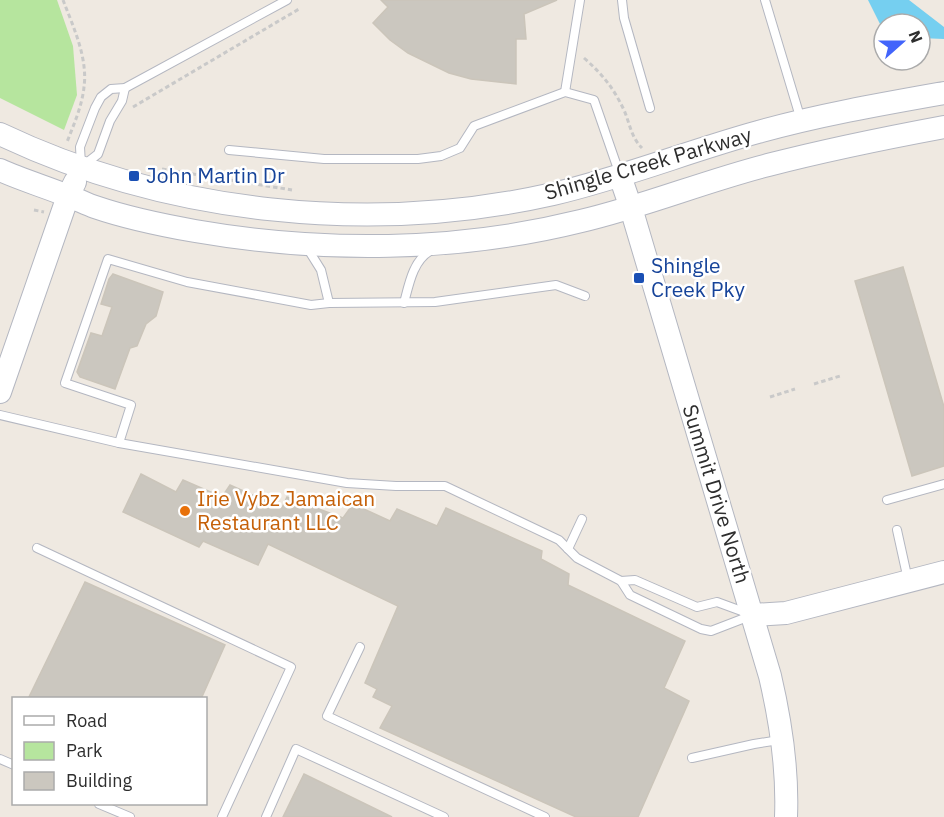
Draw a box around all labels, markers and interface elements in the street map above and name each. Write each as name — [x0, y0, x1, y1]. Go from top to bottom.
north arrow — [872, 12, 932, 72]
text: N — [905, 28, 927, 46]
street label: Shingle Creek Parkway — [541, 120, 755, 206]
place label: John Martin Dr — [146, 161, 285, 189]
marker: John Martin Dr — [127, 169, 141, 183]
place label: Shingle Creek Pky — [651, 251, 746, 303]
marker: Shingle Creek Pky — [632, 271, 646, 285]
street label: Summit Drive North — [676, 401, 758, 587]
place label: Irie Vybz Jamaican Restaurant LLC — [197, 484, 375, 536]
marker: Irie Vybz Jamaican Restaurant LLC — [178, 504, 192, 518]
legend — [12, 697, 207, 805]
text: Road — [66, 709, 107, 732]
text: Park — [66, 739, 103, 762]
text: Building — [66, 769, 133, 792]

